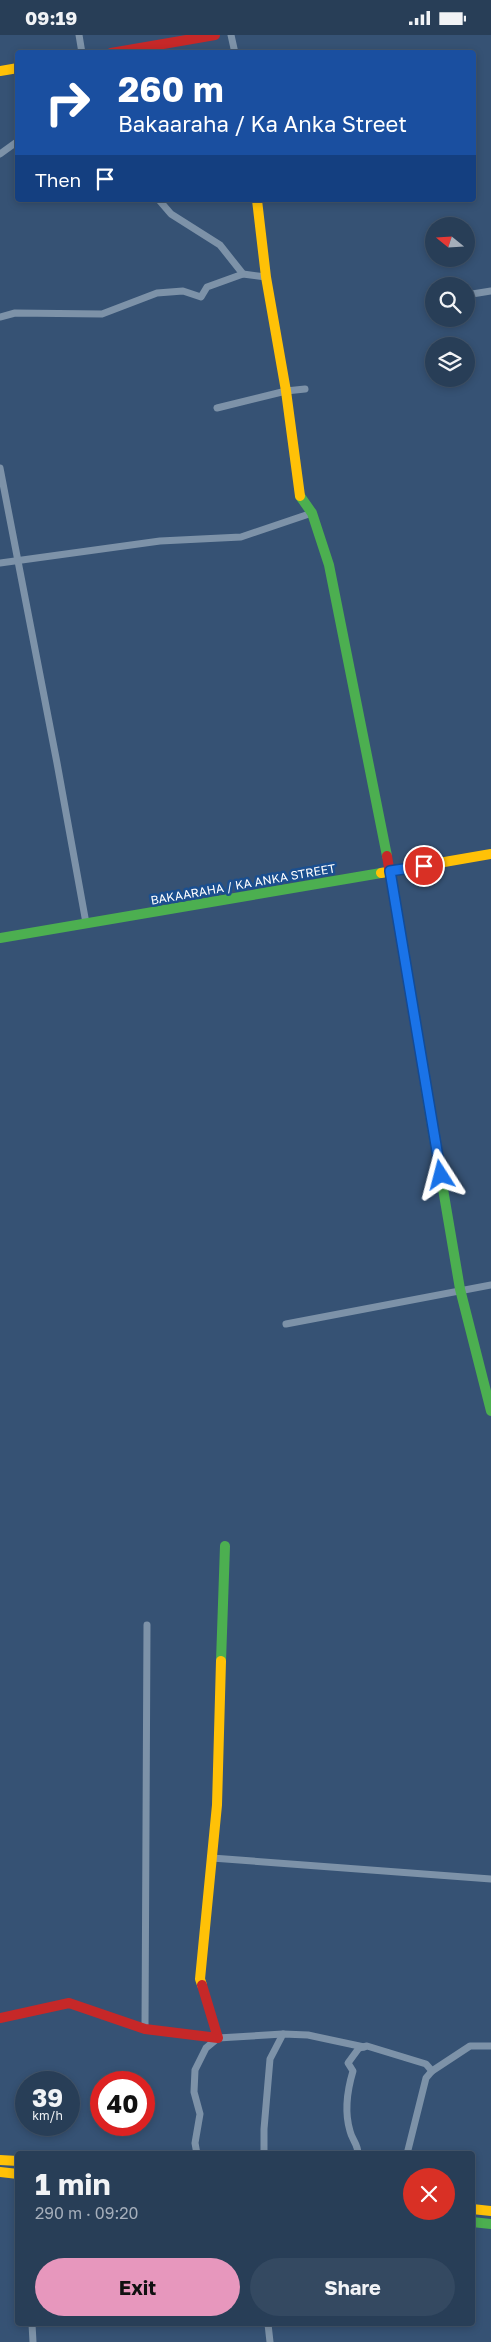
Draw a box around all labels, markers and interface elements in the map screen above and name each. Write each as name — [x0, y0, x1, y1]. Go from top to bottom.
text: 09:19 — [25, 6, 77, 29]
text: 260 m — [118, 68, 224, 110]
icon: right — [35, 70, 100, 135]
text: Bakaaraha / Ka Anka Street — [118, 110, 407, 137]
icon: arrive — [91, 165, 119, 193]
text: Then — [35, 168, 81, 191]
north arrow — [425, 217, 475, 267]
map controls — [425, 217, 475, 387]
button: search — [425, 277, 475, 327]
button: layers — [425, 337, 475, 387]
pin — [403, 845, 445, 887]
icon: arrive — [410, 852, 438, 880]
street label: BAKAARAHA / KA ANKA STREET — [149, 860, 337, 908]
position arrow — [414, 1148, 466, 1200]
speed limit sign: 40 — [90, 2071, 155, 2136]
text: 39 — [32, 2082, 63, 2113]
text: km/h — [32, 2108, 63, 2123]
text: 1 min — [35, 2166, 111, 2202]
button: close — [403, 2168, 455, 2220]
text: 290 m · 09:20 — [35, 2203, 138, 2223]
button: Exit — [35, 2258, 240, 2316]
button: Share — [250, 2258, 455, 2316]

